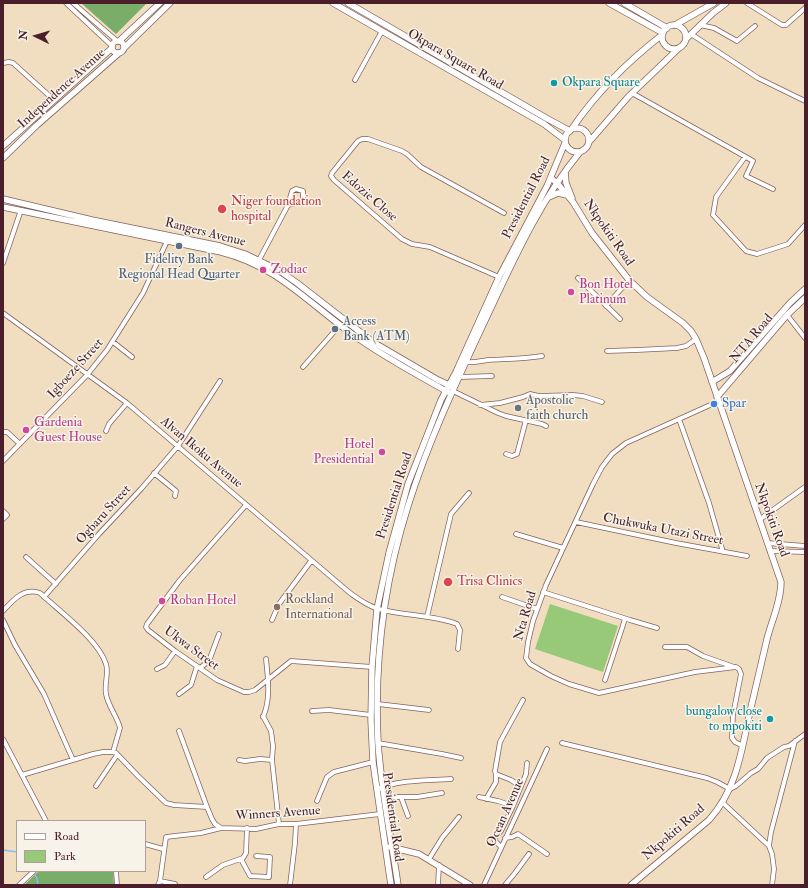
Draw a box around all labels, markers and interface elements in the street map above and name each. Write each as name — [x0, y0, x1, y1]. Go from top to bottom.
north arrow — [16, 16, 56, 56]
street label: Okpara Square Road — [404, 26, 506, 94]
text: N — [17, 29, 30, 40]
street label: Independence Avenue — [15, 46, 109, 132]
place label: Okpara Square — [562, 75, 640, 91]
marker: Okpara Square — [549, 78, 559, 88]
street label: Presidential Road — [500, 154, 554, 242]
street label: Edozie Close — [338, 169, 400, 225]
place label: Niger foundation hospital — [231, 194, 322, 225]
street label: Nkpokiti Road — [579, 197, 637, 269]
marker: Niger foundation hospital — [216, 203, 228, 215]
street label: Rangers Avenue — [163, 215, 247, 251]
marker: Fidelity Bank Regional Head Quarter — [174, 241, 184, 251]
place label: Fidelity Bank Regional Head Quarter — [118, 252, 240, 283]
place label: Zodiac — [271, 262, 307, 278]
marker: Zodiac — [258, 265, 268, 275]
place label: Bon Hotel Platinum — [579, 277, 633, 308]
marker: Bon Hotel Platinum — [566, 287, 576, 297]
street label: NTA Road — [727, 311, 777, 367]
place label: Access Bank (ATM) — [343, 314, 410, 345]
marker: Access Bank (ATM) — [330, 324, 340, 334]
street label: Igboeze Street — [45, 336, 107, 402]
place label: Apostolic faith church — [526, 393, 588, 424]
place label: Spar — [722, 396, 746, 412]
marker: Spar — [709, 399, 719, 409]
marker: Apostolic faith church — [513, 403, 523, 413]
street label: Alvan Ikoku Avenue — [157, 414, 245, 492]
place label: Gardenia Guest House — [34, 415, 102, 446]
marker: Gardenia Guest House — [21, 425, 31, 435]
place label: Hotel Presidential — [314, 437, 374, 468]
marker: Hotel Presidential — [377, 447, 387, 457]
street label: Presidential Road — [374, 451, 416, 541]
street label: Nkpokiti Road — [750, 481, 792, 559]
street label: Ogbaru Street — [73, 482, 135, 548]
street label: Chukwuka Utazi Street — [602, 511, 724, 549]
place label: Trisa Clinics — [457, 574, 522, 590]
marker: Trisa Clinics — [442, 576, 454, 588]
street label: Nta Road — [511, 589, 541, 643]
place label: Rockland International — [285, 592, 353, 623]
place label: Roban Hotel — [170, 593, 236, 609]
marker: Roban Hotel — [157, 596, 167, 606]
marker: Rockland International — [272, 602, 282, 612]
street label: Ukwa Street — [160, 624, 222, 674]
place label: bungalow close to mpokiti — [686, 704, 762, 735]
marker: bungalow close to mpokiti — [765, 714, 775, 724]
street label: Presidential Road — [378, 771, 406, 863]
street label: Ocean Avenue — [484, 776, 528, 850]
street label: Nkpokiti Road — [640, 802, 708, 864]
street label: Winners Avenue — [235, 803, 321, 825]
legend — [16, 820, 146, 872]
text: Road — [54, 829, 79, 844]
text: Park — [54, 849, 76, 864]

